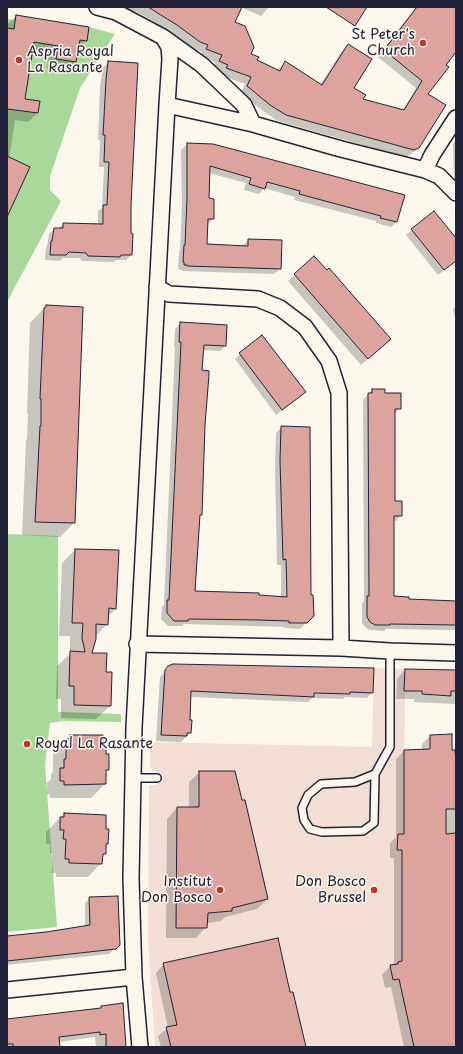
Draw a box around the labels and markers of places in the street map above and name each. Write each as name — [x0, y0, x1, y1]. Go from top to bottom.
place label: St Peter's Church — [351, 27, 415, 60]
marker: St Peter's Church — [418, 38, 428, 48]
place label: Aspria Royal La Rasante — [27, 44, 114, 76]
marker: Aspria Royal La Rasante — [14, 55, 24, 65]
place label: Royal La Rasante — [35, 736, 153, 752]
marker: Royal La Rasante — [22, 739, 32, 749]
place label: Institut Don Bosco — [141, 874, 212, 906]
place label: Don Bosco Brussel — [295, 874, 366, 906]
marker: Institut Don Bosco — [215, 885, 225, 895]
marker: Don Bosco Brussel — [369, 885, 379, 895]

